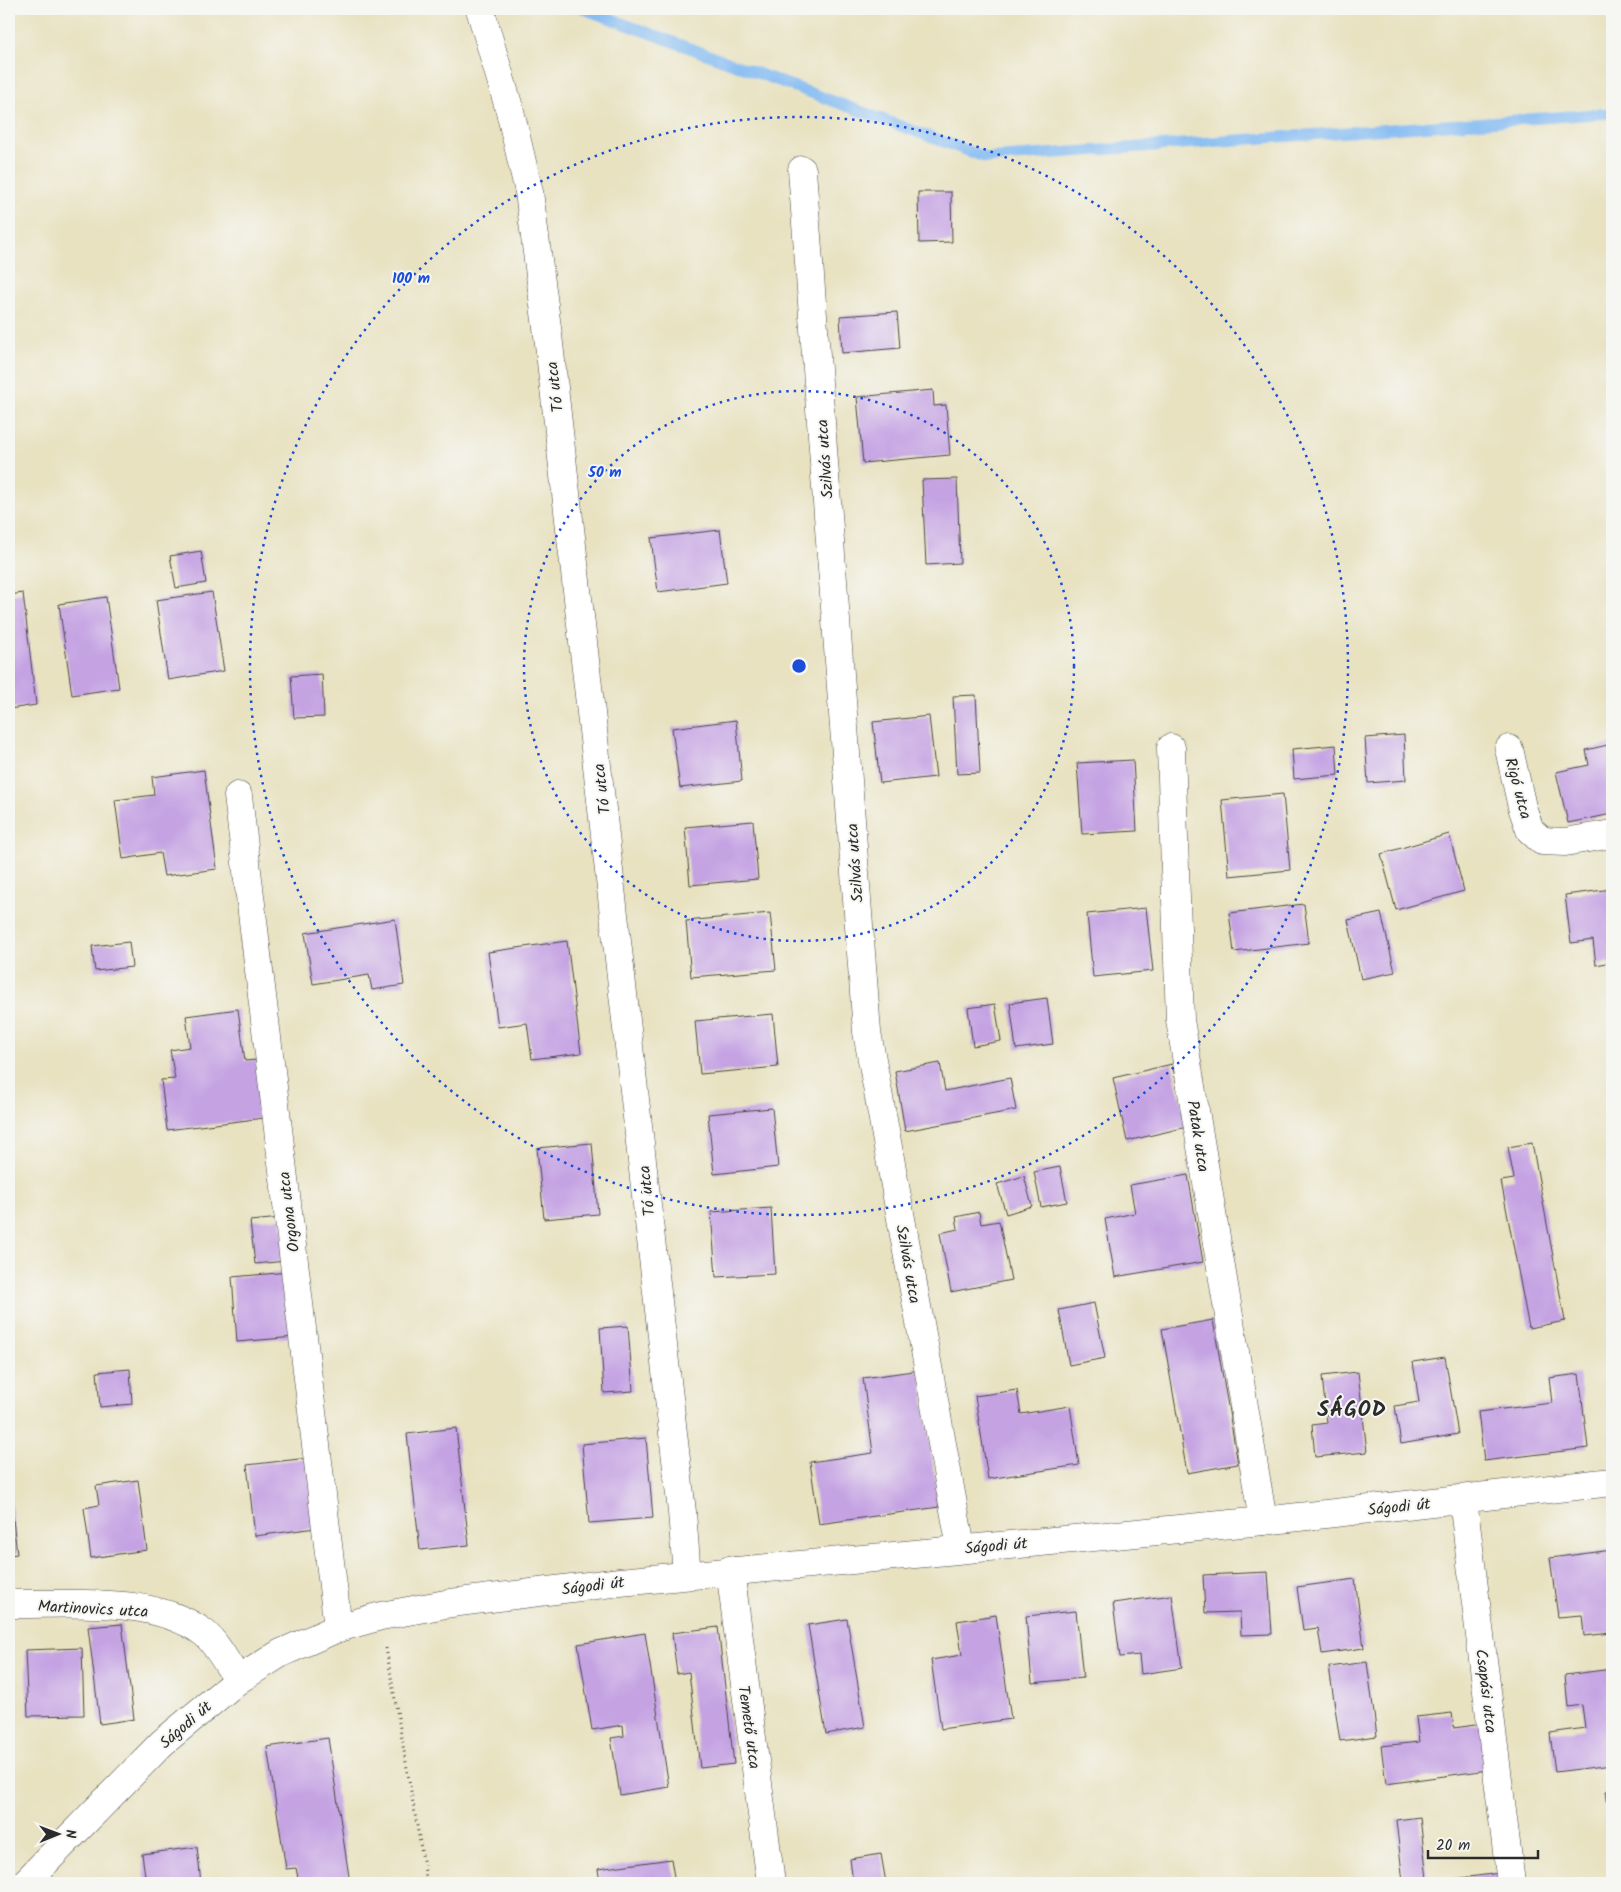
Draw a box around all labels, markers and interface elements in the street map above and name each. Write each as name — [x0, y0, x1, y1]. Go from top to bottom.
text: 100 m — [392, 267, 430, 291]
street label: Tó utca — [540, 360, 571, 414]
street label: Szilvás utca — [810, 418, 841, 499]
text: 50 m — [587, 461, 622, 485]
centre of rings — [790, 657, 808, 675]
street label: Rigó utca — [1497, 755, 1538, 822]
street label: Tó utca — [587, 762, 618, 816]
street label: Szilvás utca — [840, 822, 871, 903]
street label: Patak utca — [1180, 1099, 1216, 1174]
street label: Tó utca — [632, 1164, 663, 1217]
street label: Orgona utca — [272, 1170, 307, 1253]
street label: Szilvás utca — [888, 1223, 927, 1305]
district label: SÁGOD — [1317, 1394, 1387, 1427]
street label: Ságodi út — [1367, 1492, 1433, 1523]
street label: Ságodi út — [964, 1531, 1029, 1562]
street label: Ságodi út — [560, 1570, 627, 1603]
street label: Martinovics utca — [37, 1594, 149, 1625]
street label: Csapási utca — [1468, 1648, 1503, 1735]
street label: Temető utca — [730, 1684, 767, 1771]
street label: Ságodi út — [154, 1695, 219, 1755]
north arrow — [32, 1810, 82, 1860]
scale bar — [1428, 1827, 1538, 1859]
text: N — [59, 1829, 81, 1839]
text: 20 m — [1436, 1834, 1470, 1858]

